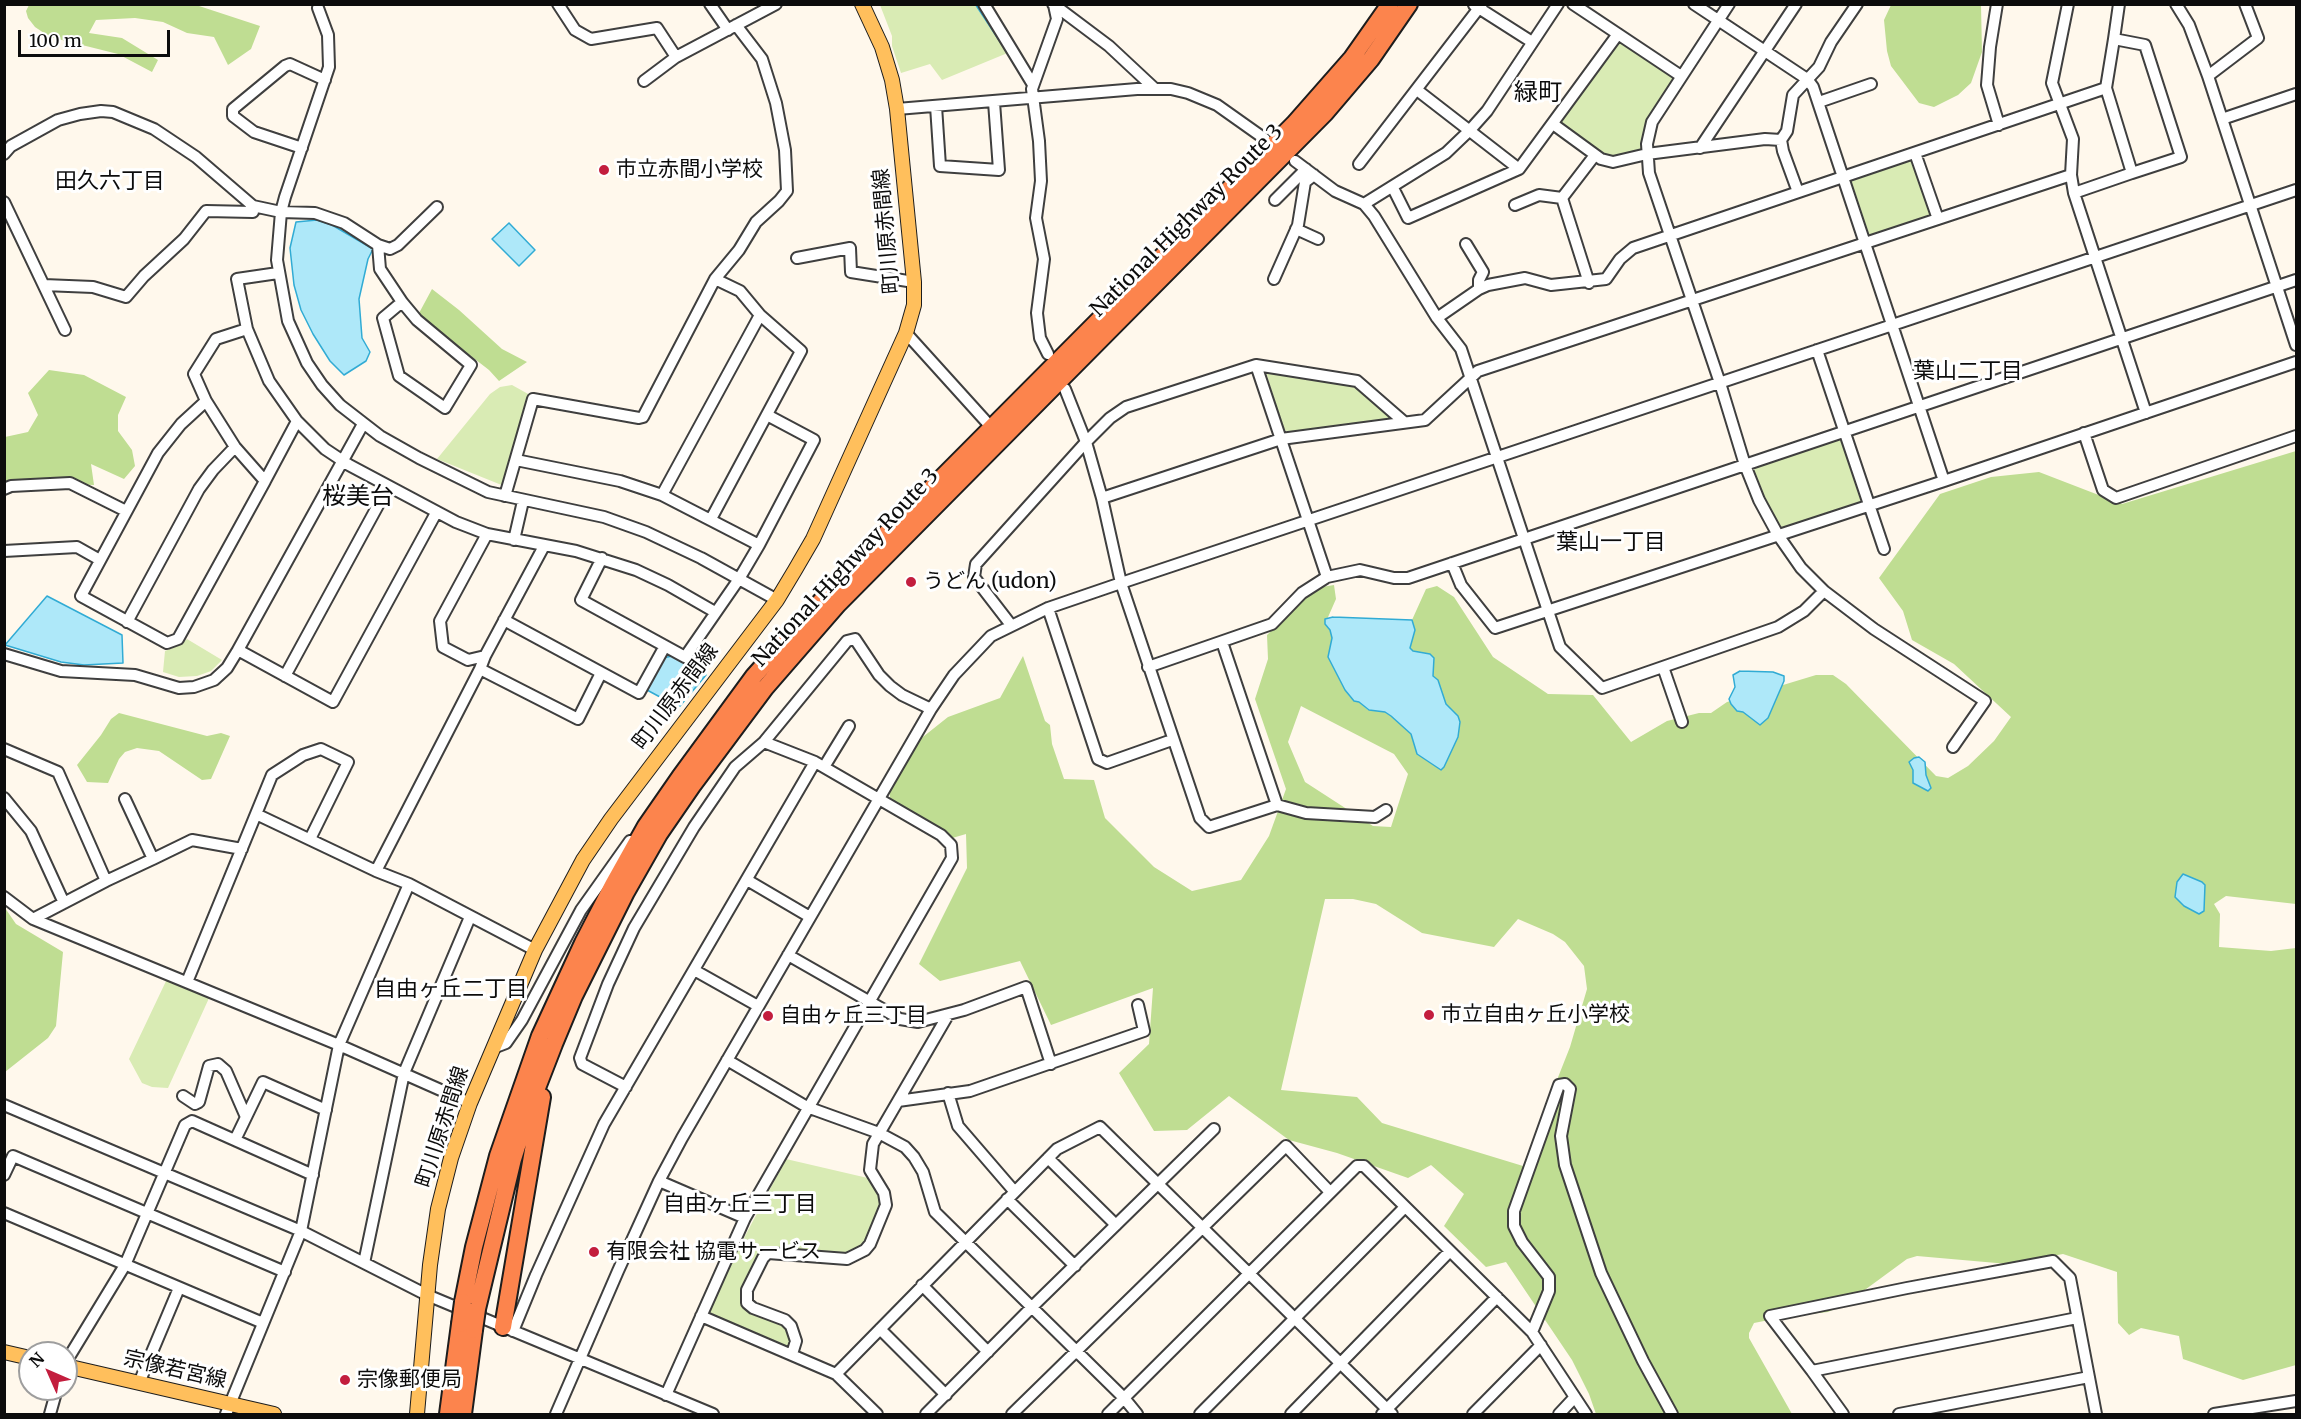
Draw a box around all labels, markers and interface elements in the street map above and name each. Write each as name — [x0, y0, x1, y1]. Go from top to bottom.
scale bar — [21, 18, 172, 56]
text: 100 m — [29, 29, 82, 52]
district label: 緑町 — [1514, 79, 1562, 107]
street label: National Highway Route 3 — [1086, 120, 1288, 322]
place label: 市立赤間小学校 — [616, 157, 763, 183]
marker: 市立赤間小学校 — [597, 163, 611, 177]
street label: 町川原赤間線 — [869, 167, 905, 295]
district label: 田久六丁目 — [55, 169, 165, 195]
district label: 葉山二丁目 — [1913, 359, 2023, 385]
street label: National Highway Route 3 — [748, 464, 944, 672]
district label: 桜美台 — [322, 483, 394, 511]
district label: 葉山一丁目 — [1556, 530, 1666, 556]
place label: うどん (udon) — [923, 569, 1057, 595]
marker: うどん (udon) — [904, 575, 918, 589]
street label: 町川原赤間線 — [628, 639, 724, 755]
district label: 自由ヶ丘二丁目 — [374, 977, 528, 1003]
place label: 市立自由ヶ丘小学校 — [1441, 1002, 1630, 1028]
place label: 自由ヶ丘三丁目 — [780, 1003, 927, 1029]
marker: 市立自由ヶ丘小学校 — [1422, 1008, 1436, 1022]
marker: 自由ヶ丘三丁目 — [761, 1009, 775, 1023]
street label: 町川原赤間線 — [412, 1063, 474, 1191]
district label: 自由ヶ丘三丁目 — [663, 1192, 817, 1218]
place label: 有限会社 協電サービス — [606, 1239, 821, 1265]
marker: 有限会社 協電サービス — [587, 1245, 601, 1259]
north arrow — [18, 1341, 78, 1401]
street label: 宗像若宮線 — [121, 1346, 229, 1394]
text: N — [25, 1348, 48, 1371]
place label: 宗像郵便局 — [357, 1367, 462, 1393]
marker: 宗像郵便局 — [338, 1373, 352, 1387]

